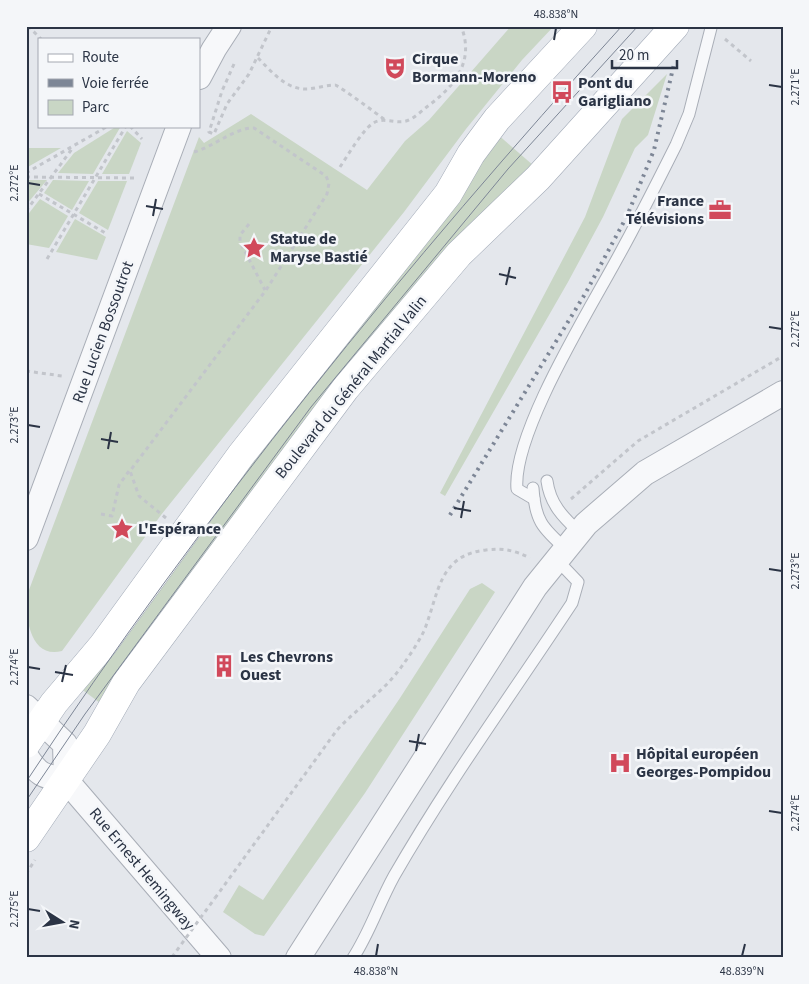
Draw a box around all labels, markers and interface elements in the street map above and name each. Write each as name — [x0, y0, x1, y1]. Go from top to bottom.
text: 48.838°N — [534, 6, 578, 23]
legend — [38, 38, 200, 128]
scale bar — [612, 38, 676, 70]
text: 20 m — [619, 45, 649, 66]
text: Route — [82, 47, 119, 68]
place label: Cirque Bormann-Moreno — [412, 48, 536, 88]
theatre icon: Cirque Bormann-Moreno — [382, 55, 408, 81]
text: 2.271°E — [787, 68, 804, 106]
place label: Pont du Garigliano — [578, 72, 652, 112]
text: Voie ferrée — [82, 73, 149, 94]
bus stop icon: Pont du Garigliano — [549, 79, 575, 105]
text: Parc — [82, 97, 109, 118]
text: 2.272°E — [6, 164, 23, 202]
place label: France Télévisions — [626, 190, 704, 230]
office icon: France Télévisions — [707, 197, 733, 223]
place label: Statue de Maryse Bastié — [270, 228, 368, 268]
place icon: Statue de Maryse Bastié — [241, 235, 267, 261]
street label: Rue Lucien Bossoutrot — [67, 257, 139, 406]
street label: Boulevard du Général Martial Valin — [270, 291, 432, 483]
text: 2.272°E — [787, 310, 804, 348]
text: 2.273°E — [6, 406, 23, 444]
place icon: L'Espérance — [109, 516, 135, 542]
place label: L'Espérance — [138, 518, 221, 540]
text: 2.273°E — [787, 552, 804, 590]
place label: Les Chevrons Ouest — [240, 646, 333, 686]
text: 2.274°E — [6, 648, 23, 686]
building icon: Les Chevrons Ouest — [211, 653, 237, 679]
place label: Hôpital européen Georges-Pompidou — [636, 743, 771, 783]
hospital icon: Hôpital européen Georges-Pompidou — [607, 750, 633, 776]
text: 2.274°E — [787, 794, 804, 832]
street label: Rue Ernest Hemingway — [84, 803, 200, 935]
text: 2.275°E — [6, 890, 23, 928]
north arrow — [38, 896, 88, 946]
text: N — [63, 918, 84, 931]
text: 48.838°N — [354, 963, 398, 980]
text: 48.839°N — [720, 963, 764, 980]

